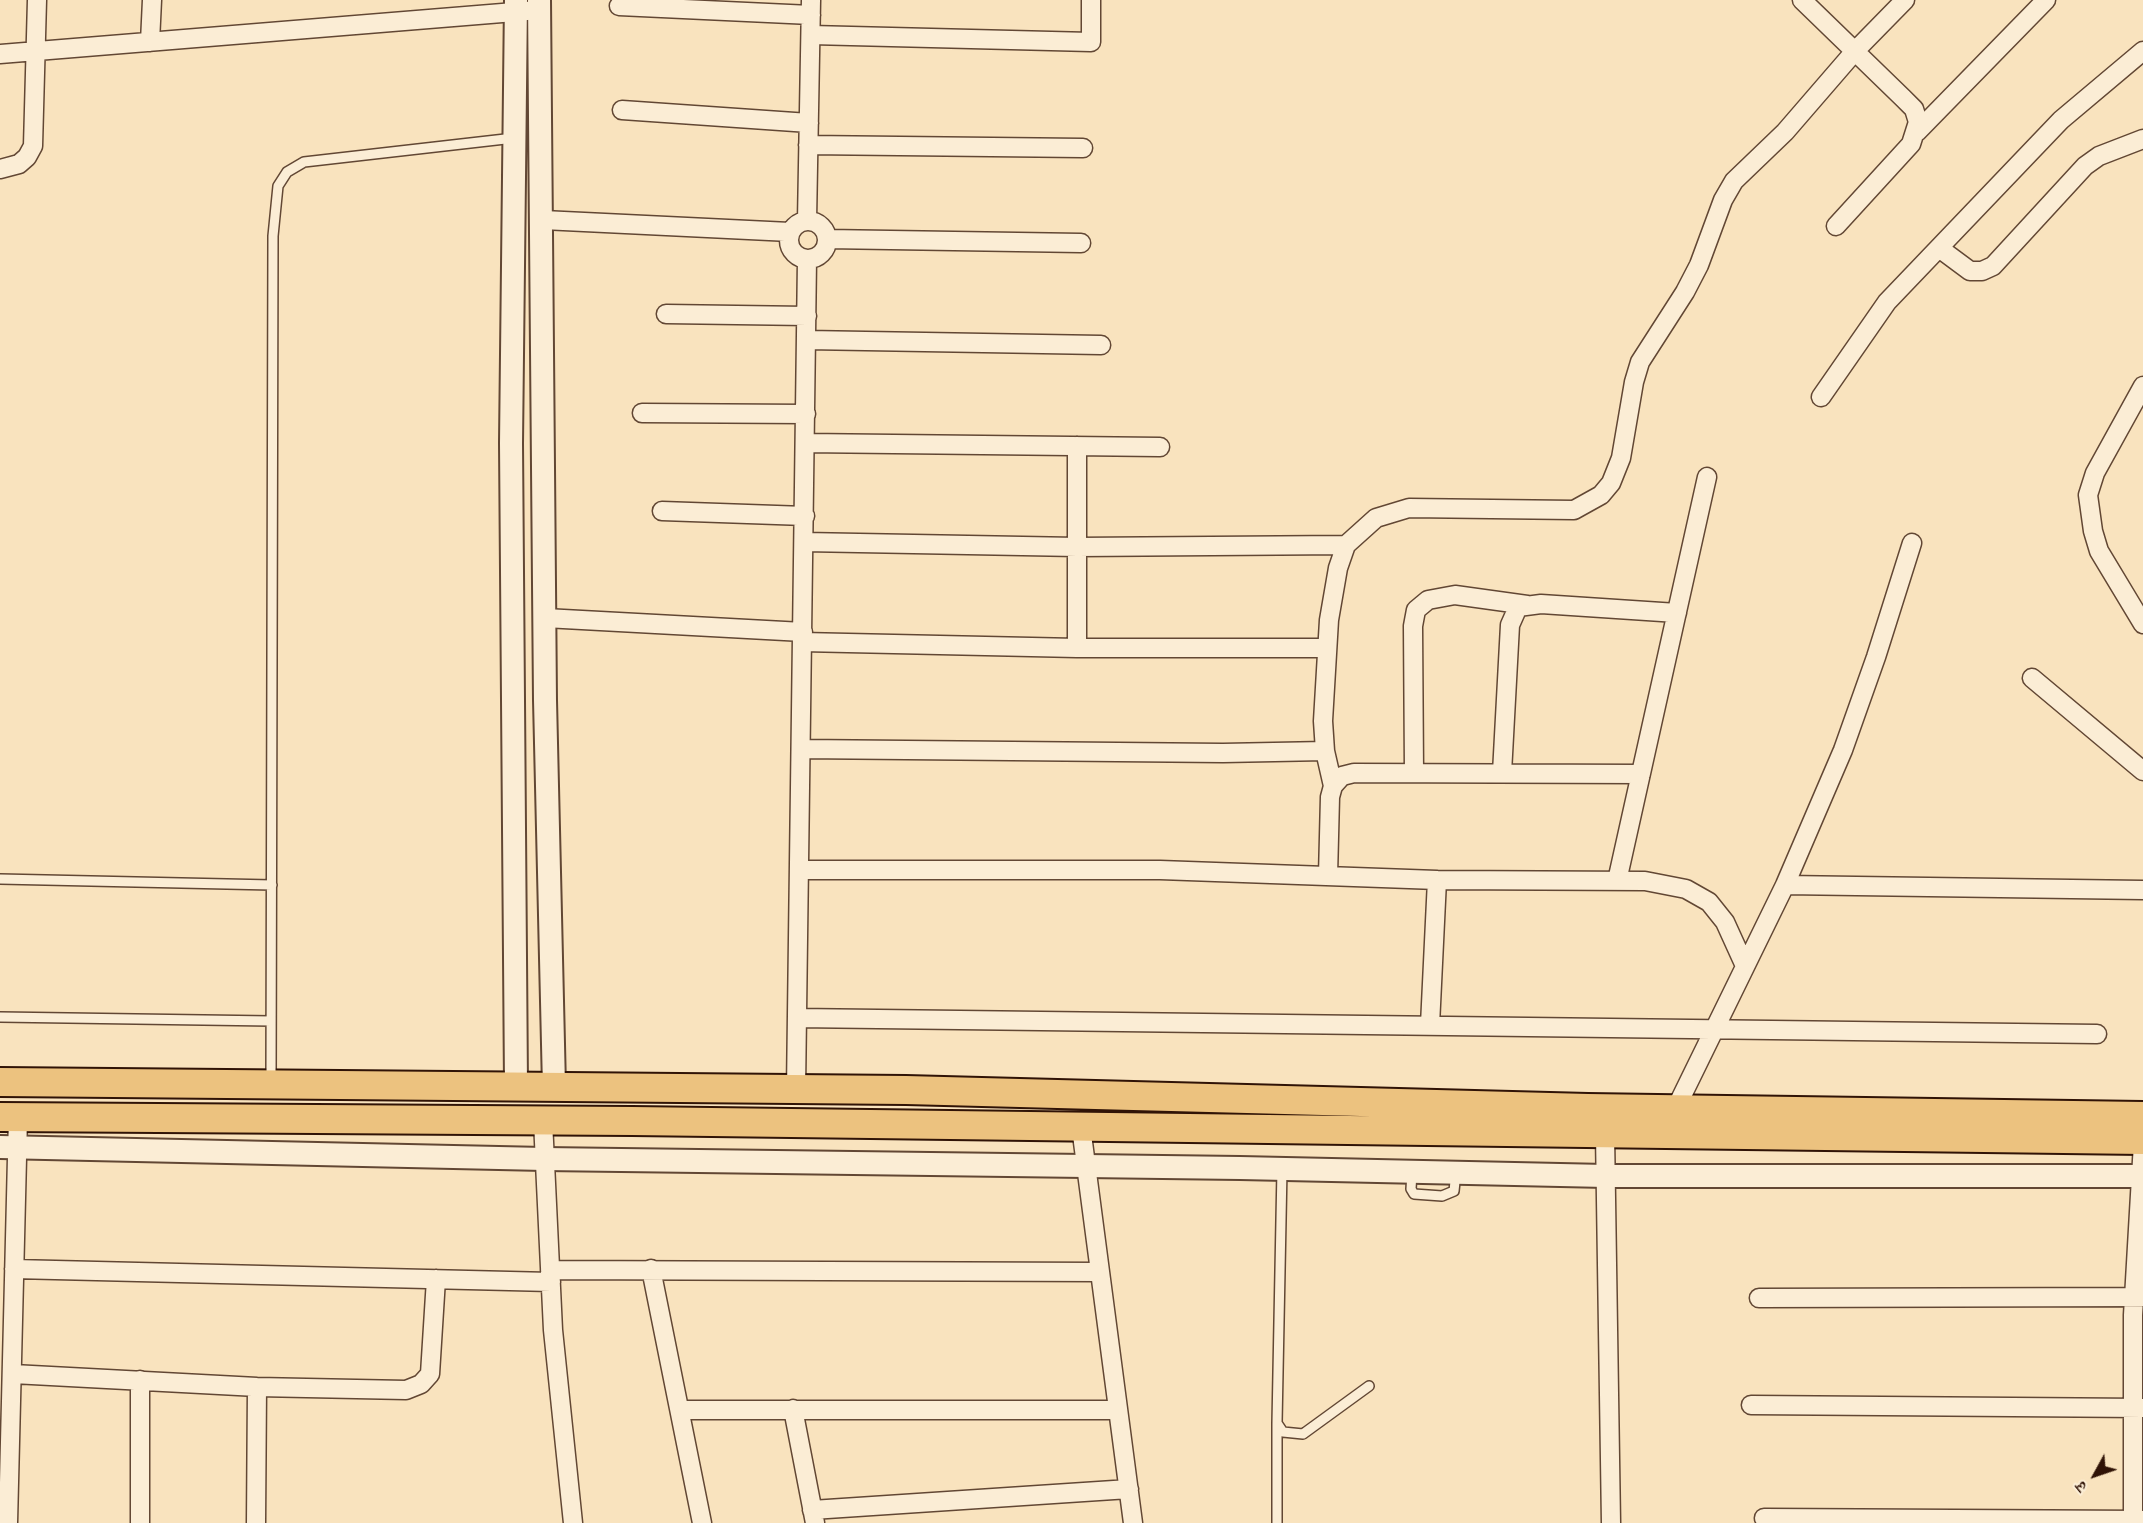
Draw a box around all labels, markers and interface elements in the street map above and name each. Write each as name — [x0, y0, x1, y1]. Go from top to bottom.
north arrow — [2065, 1445, 2125, 1505]
text: उ — [2071, 1478, 2091, 1496]

